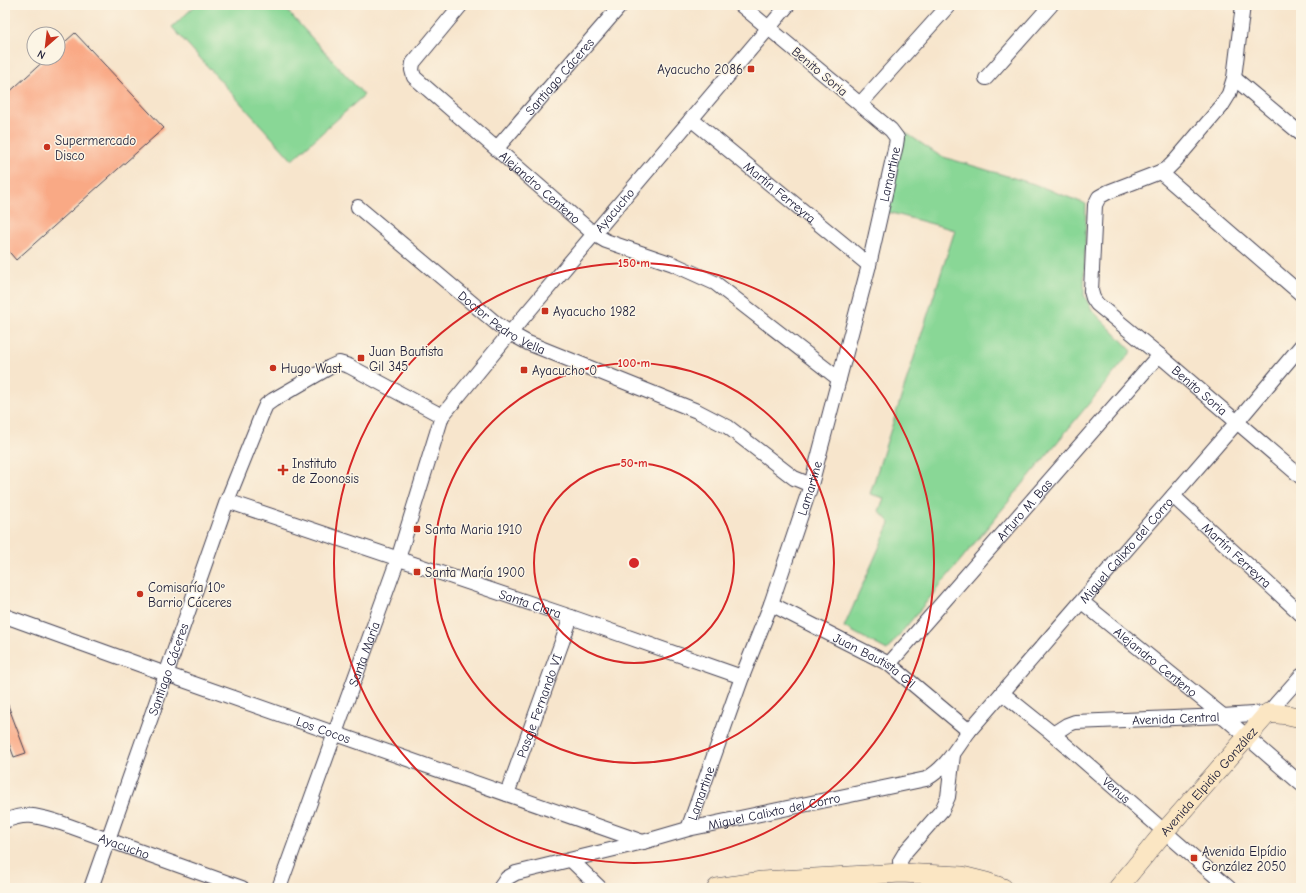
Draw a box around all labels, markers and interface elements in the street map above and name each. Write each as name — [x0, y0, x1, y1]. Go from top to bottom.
north arrow — [26, 26, 66, 66]
street label: Santiago Cáceres — [522, 35, 597, 118]
street label: Benito Soria — [789, 44, 851, 99]
text: N — [35, 47, 48, 62]
place label: Ayacucho 2086 — [657, 62, 743, 77]
marker: Ayacucho 2086 — [746, 64, 756, 74]
place label: Supermercado Disco — [55, 133, 136, 163]
marker: Supermercado Disco — [42, 142, 52, 152]
street label: Lamartine — [876, 145, 903, 203]
street label: Alejandro Centeno — [496, 148, 583, 227]
street label: Martín Ferreyra — [741, 158, 819, 226]
street label: Ayacucho — [592, 185, 638, 235]
text: 150 m — [618, 256, 650, 270]
street label: Doctor Pedro Vella — [455, 288, 548, 357]
place label: Ayacucho 1982 — [553, 304, 636, 319]
marker: Ayacucho 1982 — [540, 306, 550, 316]
place label: Juan Bautista Gil 345 — [369, 344, 443, 374]
marker: Juan Bautista Gil 345 — [356, 353, 366, 363]
text: 100 m — [618, 356, 650, 370]
place label: Hugo Wast — [281, 361, 343, 376]
marker: Hugo Wast — [268, 363, 278, 373]
place label: Ayacucho 0 — [532, 363, 597, 378]
street label: Benito Soria — [1169, 363, 1230, 418]
marker: Ayacucho 0 — [519, 365, 529, 375]
place label: Instituto de Zoonosis — [292, 456, 359, 486]
text: 50 m — [620, 456, 648, 470]
street label: Lamartine — [794, 459, 825, 517]
marker: Instituto de Zoonosis — [277, 464, 289, 476]
street label: Arturo M. Bas — [993, 476, 1055, 544]
street label: Miguel Calixto del Corro — [1077, 494, 1176, 606]
street label: Martín Ferreyra — [1199, 520, 1274, 591]
place label: Santa Maria 1910 — [425, 522, 522, 537]
marker: Santa Maria 1910 — [412, 524, 422, 534]
centre of rings — [627, 556, 641, 570]
place label: Santa María 1900 — [425, 565, 525, 580]
marker: Santa María 1900 — [412, 567, 422, 577]
place label: Comisaría 10º Barrio Cáceres — [148, 580, 232, 610]
street label: Santa Clara — [497, 586, 563, 621]
marker: Comisaría 10º Barrio Cáceres — [135, 589, 145, 599]
street label: Santa María — [346, 619, 383, 689]
street label: Santiago Cáceres — [145, 621, 192, 718]
street label: Alejandro Centeno — [1111, 624, 1200, 700]
street label: Juan Bautista Gil — [831, 630, 918, 691]
street label: Pasaje Fernando VI — [514, 652, 565, 760]
street label: Avenida Central — [1132, 709, 1220, 728]
street label: Los Cocos — [294, 713, 352, 746]
street label: Avenida Elpidio González — [1157, 724, 1261, 839]
street label: Lamartine — [685, 764, 718, 822]
street label: Venus — [1099, 774, 1133, 806]
street label: Miguel Calixto del Corro — [707, 790, 842, 833]
street label: Ayacucho — [97, 830, 152, 862]
place label: Avenida Elpídio González 2050 — [1202, 844, 1287, 874]
marker: Avenida Elpídio González 2050 — [1189, 853, 1199, 863]

